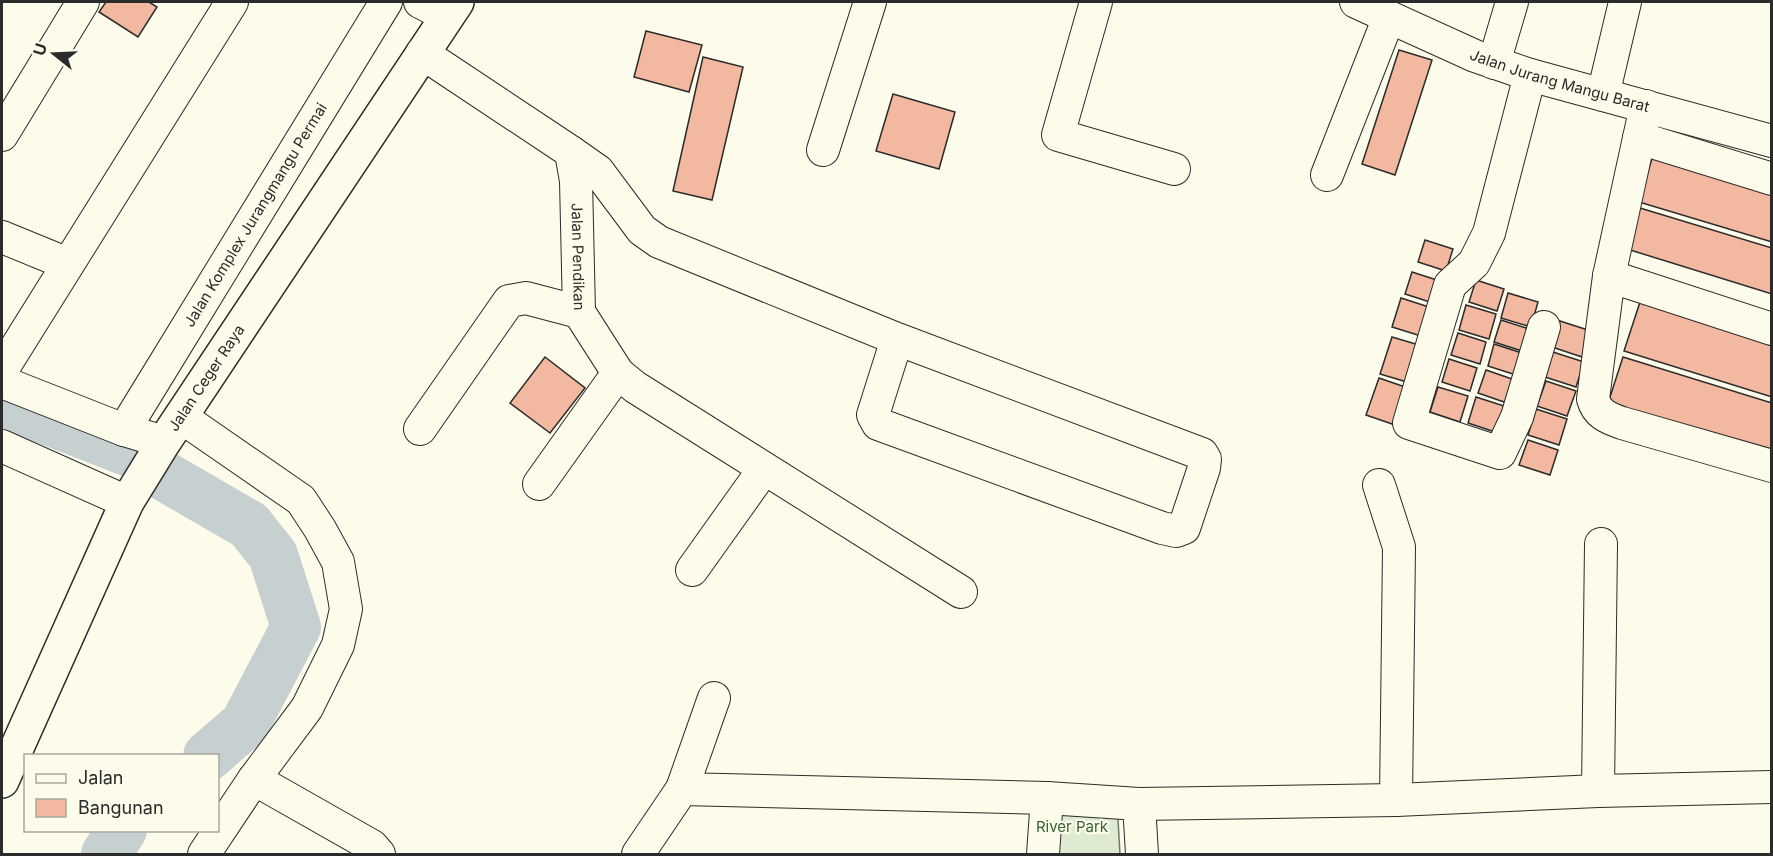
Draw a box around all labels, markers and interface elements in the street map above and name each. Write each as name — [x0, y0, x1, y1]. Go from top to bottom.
north arrow — [24, 24, 84, 84]
text: U — [28, 41, 51, 58]
street label: Jalan Jurang Mangu Barat — [1467, 45, 1652, 116]
street label: Jalan Komplex Jurangmangu Permai — [179, 99, 331, 330]
street label: Jalan Pendikan — [568, 203, 589, 311]
street label: Jalan Ceger Raya — [164, 321, 248, 435]
legend — [24, 754, 219, 832]
text: Jalan — [78, 767, 123, 788]
text: Bangunan — [78, 797, 164, 818]
park label: River Park — [1036, 817, 1109, 836]

